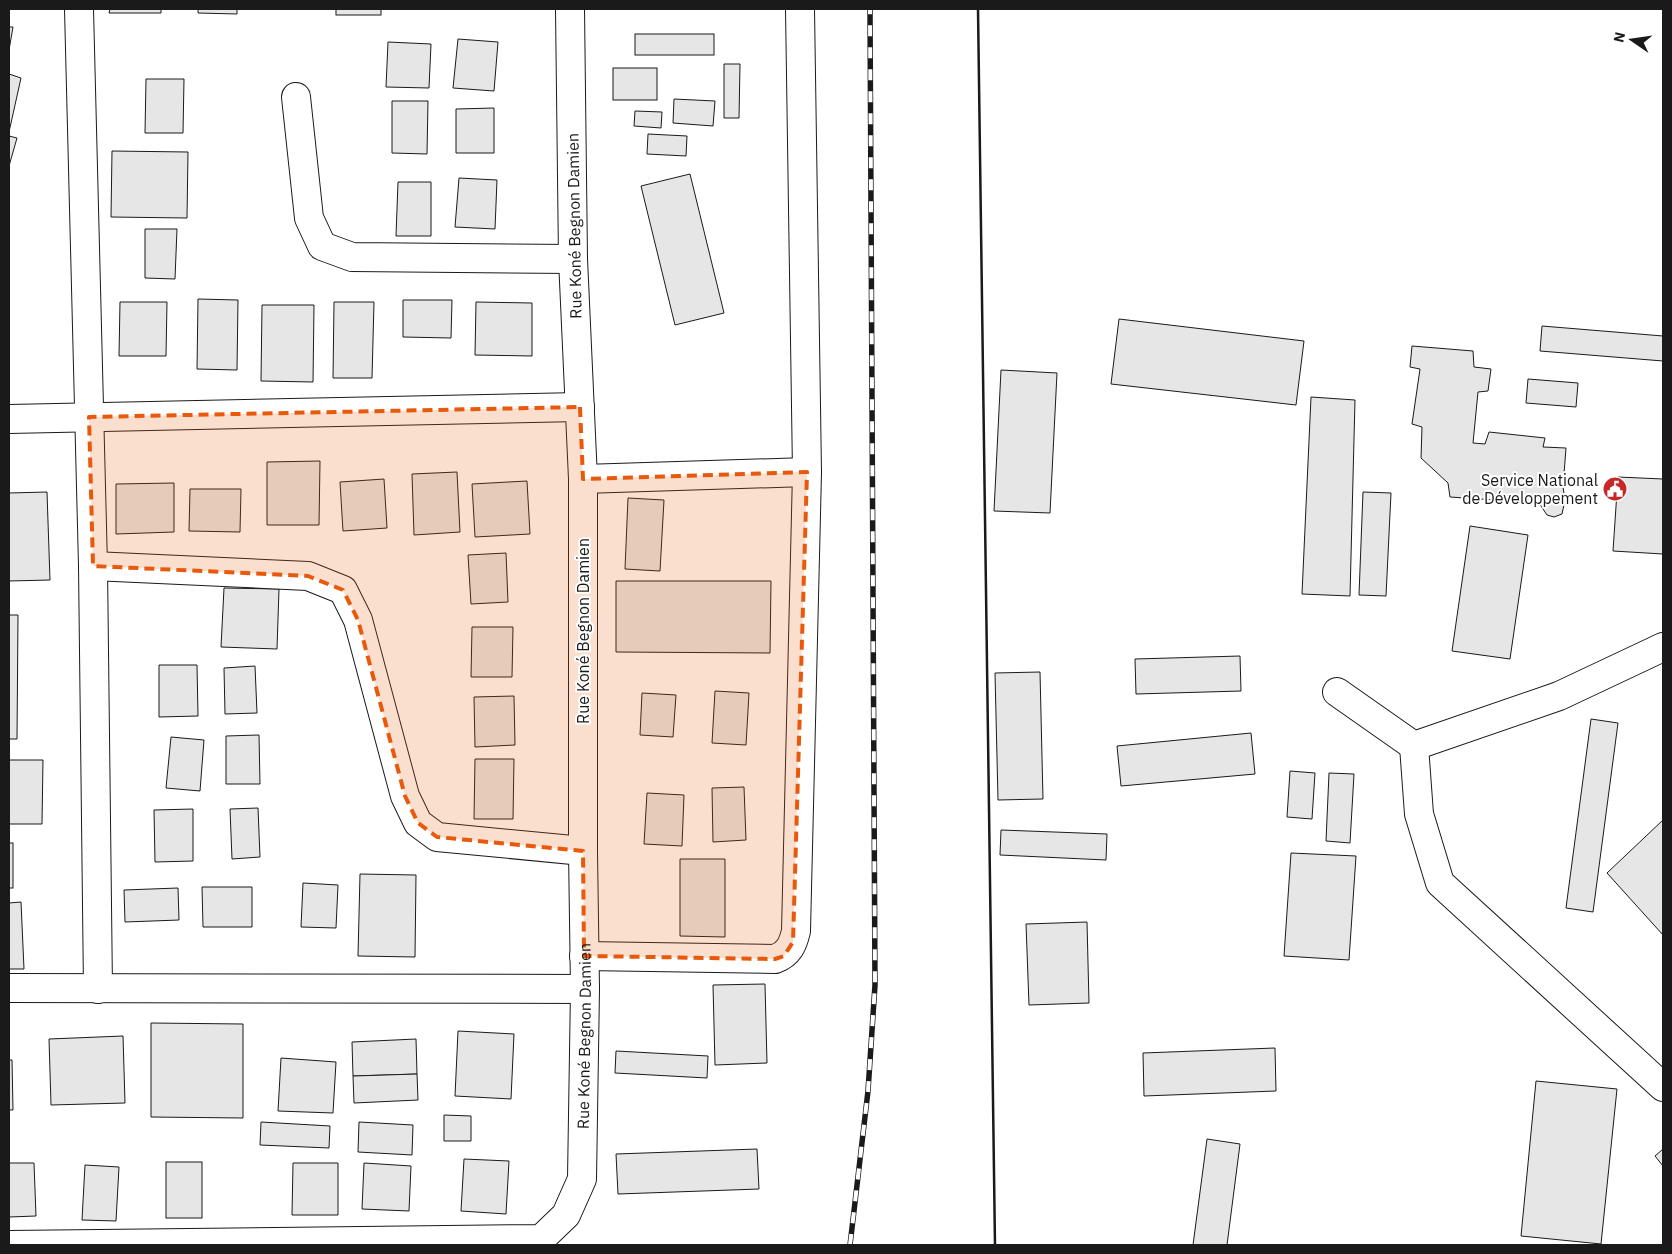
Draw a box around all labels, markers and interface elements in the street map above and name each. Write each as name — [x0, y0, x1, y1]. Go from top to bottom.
north arrow — [1607, 15, 1657, 65]
text: N — [1609, 30, 1629, 44]
street label: Rue Koné Begnon Damien — [562, 133, 586, 319]
place label: Service National de Développement — [1462, 470, 1598, 508]
public building icon: Service National de Développement — [1602, 476, 1628, 502]
street label: Rue Koné Begnon Damien — [573, 538, 593, 724]
street label: Rue Koné Begnon Damien — [573, 943, 595, 1129]

